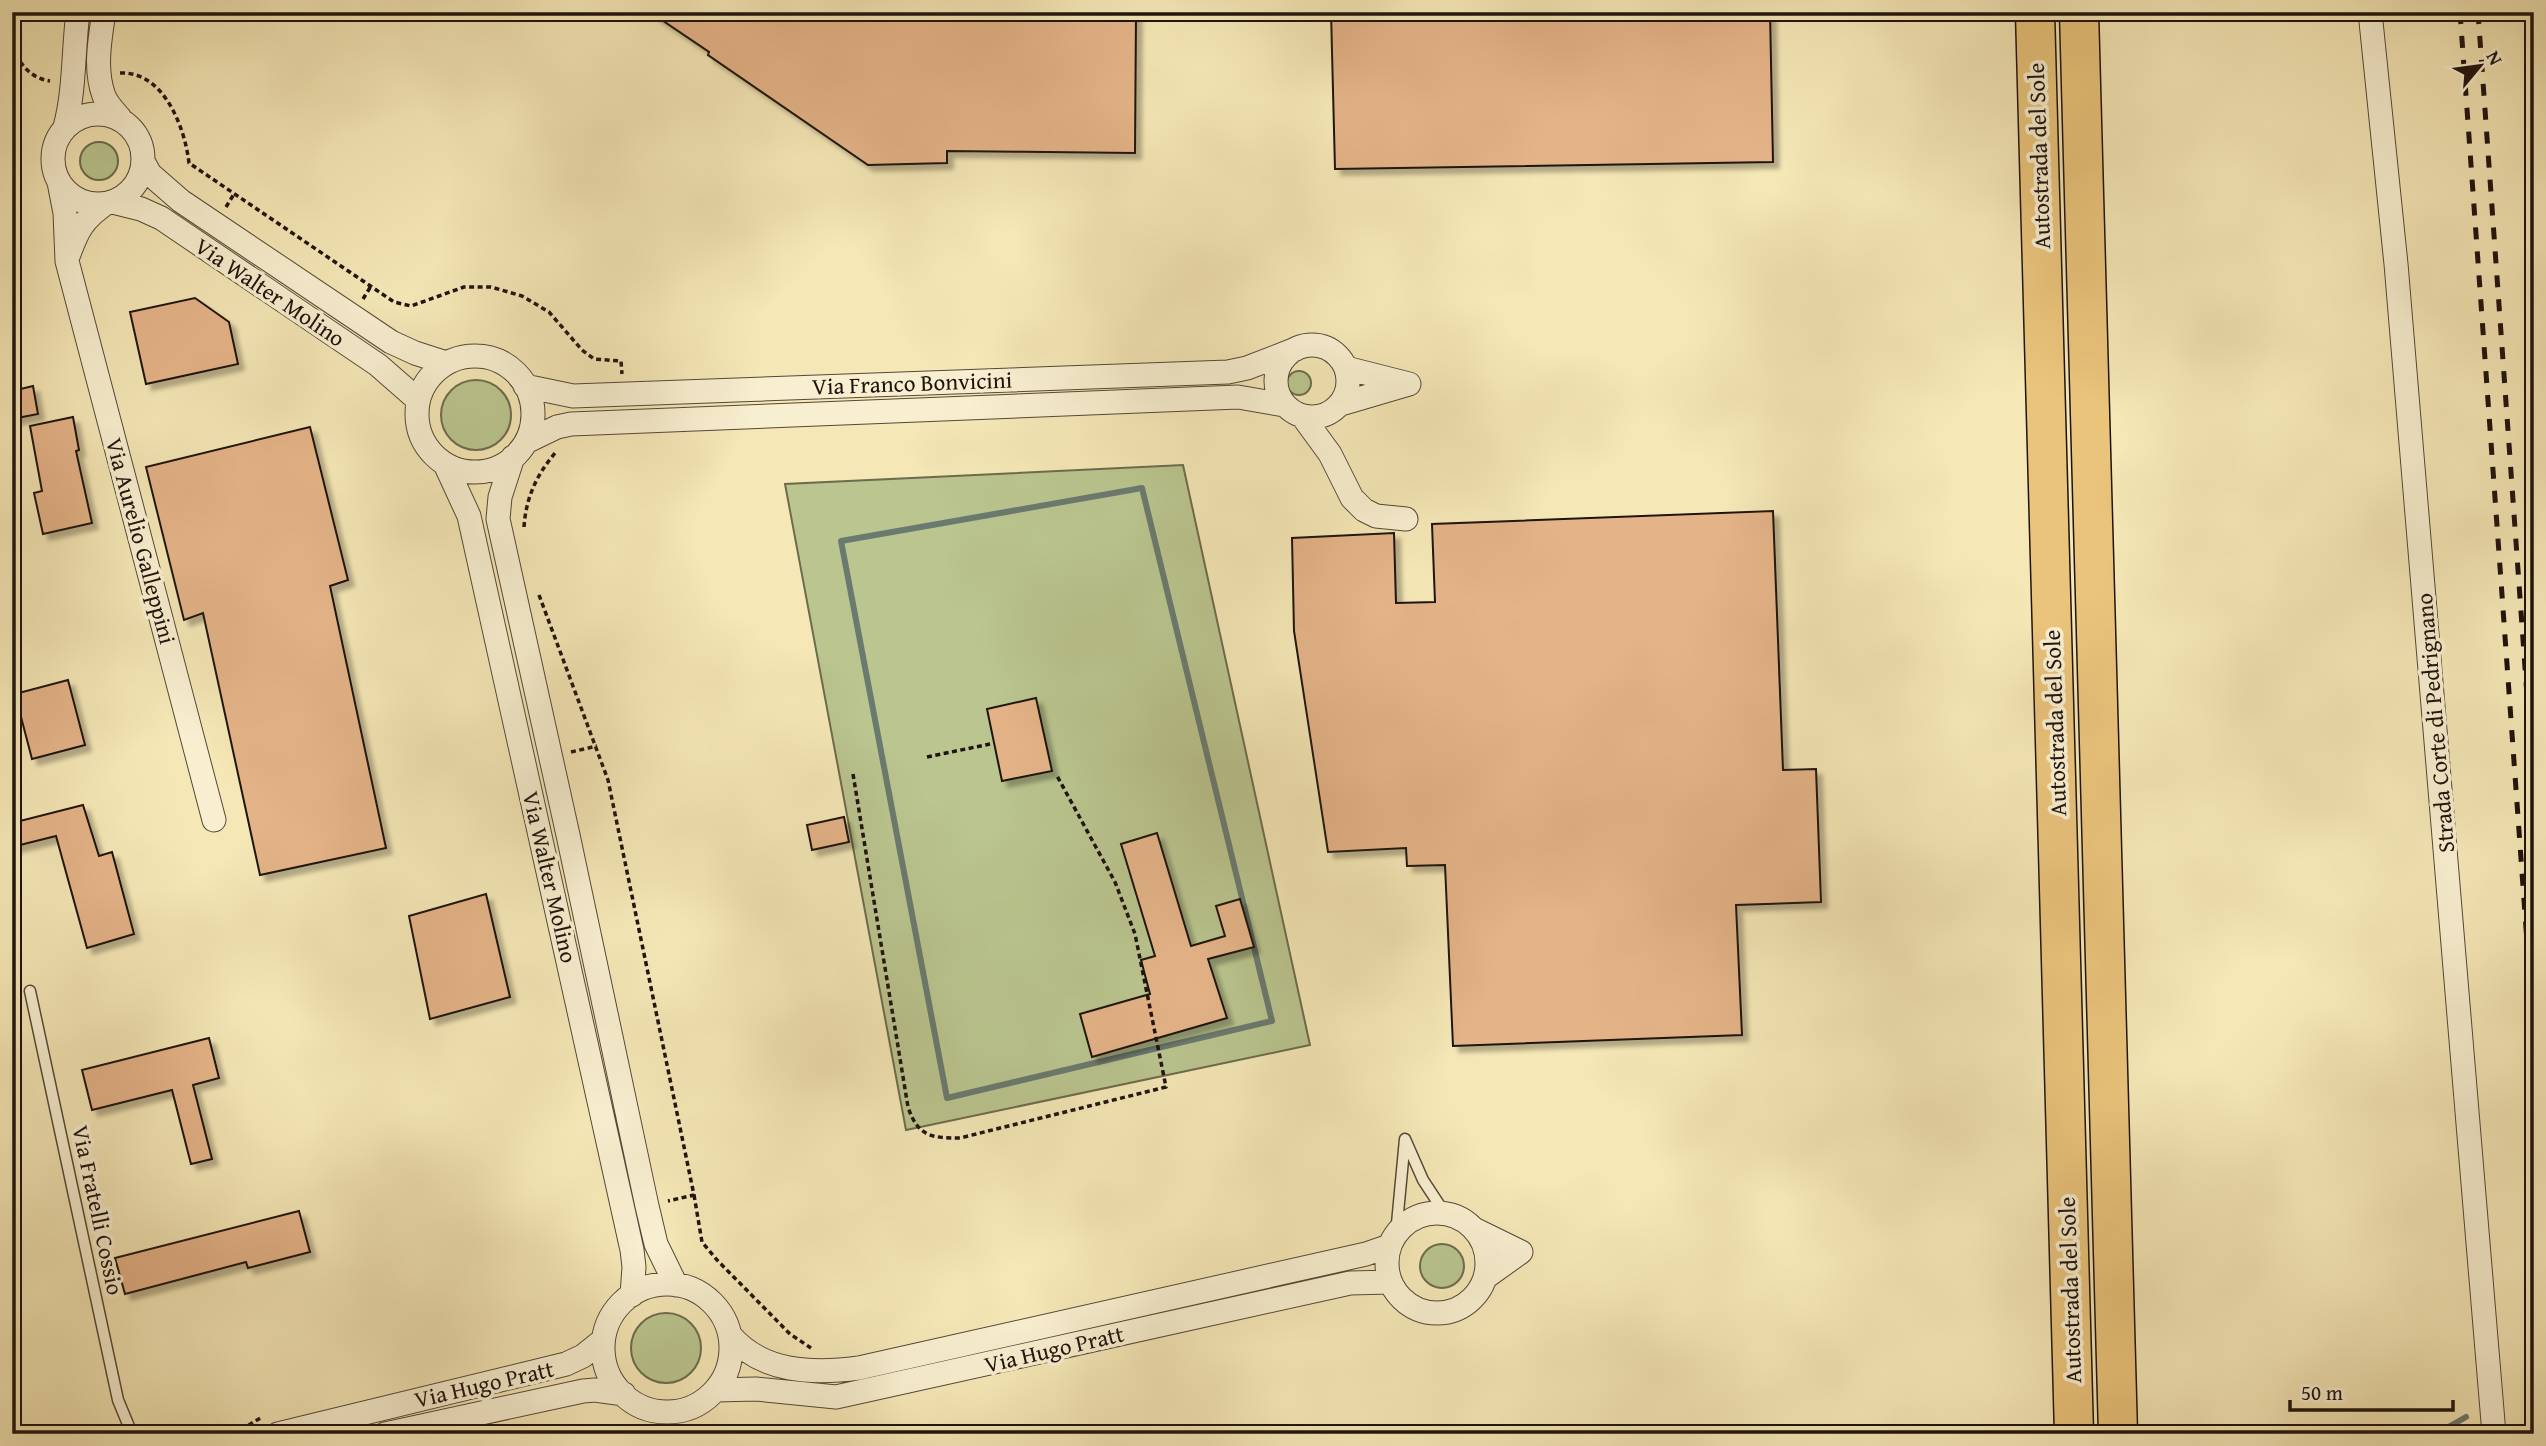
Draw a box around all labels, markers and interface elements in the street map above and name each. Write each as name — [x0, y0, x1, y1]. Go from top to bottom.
north arrow — [2444, 32, 2514, 102]
text: N — [2480, 45, 2510, 70]
street label: Autostrada del Sole — [2019, 62, 2058, 250]
street label: Via Walter Molino — [188, 229, 352, 354]
street label: Via Franco Bonvicini — [811, 363, 1013, 402]
street label: Via Aurelio Galleppini — [98, 434, 185, 648]
street label: Strada Corte di Pedrignano — [2407, 592, 2462, 854]
street label: Autostrada del Sole — [2035, 629, 2074, 817]
street label: Via Walter Molino — [515, 788, 586, 966]
street label: Via Fratelli Cossio — [64, 1122, 133, 1298]
street label: Autostrada del Sole — [2050, 1196, 2089, 1384]
street label: Via Hugo Pratt — [981, 1316, 1127, 1381]
street label: Via Hugo Pratt — [411, 1351, 557, 1416]
scale bar — [2290, 1369, 2453, 1413]
text: 50 m — [2301, 1377, 2343, 1408]

